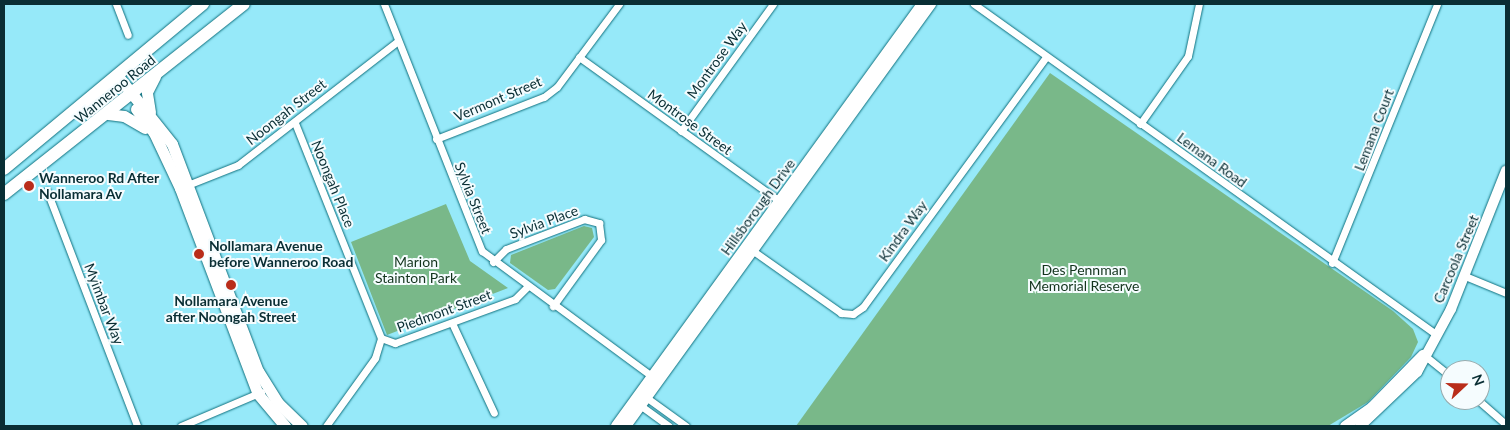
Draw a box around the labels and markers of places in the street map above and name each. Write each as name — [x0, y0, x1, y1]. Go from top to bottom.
place label: Wanneroo Rd After Nollamara Av — [39, 170, 160, 202]
marker: Wanneroo Rd After Nollamara Av — [23, 180, 35, 192]
place label: Nollamara Avenue before Wanneroo Road — [209, 238, 353, 270]
marker: Nollamara Avenue before Wanneroo Road — [193, 248, 205, 260]
marker: Nollamara Avenue after Noongah Street — [225, 279, 237, 291]
place label: Nollamara Avenue after Noongah Street — [166, 293, 296, 326]

